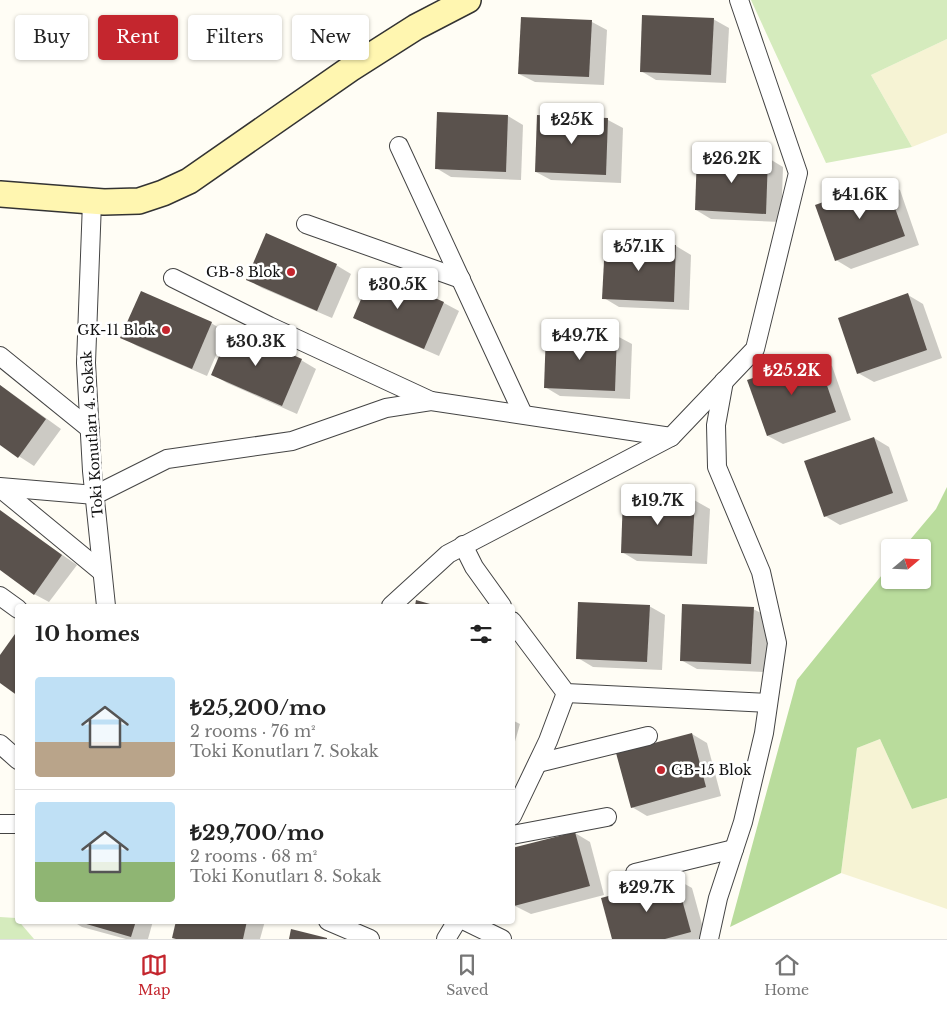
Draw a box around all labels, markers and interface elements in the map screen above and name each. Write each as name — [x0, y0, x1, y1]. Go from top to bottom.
chip: Buy — [15, 15, 88, 60]
chip: Rent — [98, 15, 178, 60]
chip: Filters — [188, 15, 282, 60]
chip: New — [292, 15, 369, 60]
pin: ₺25K — [542, 102, 602, 145]
text: ₺25K — [551, 109, 593, 129]
pin: ₺26.2K — [691, 142, 773, 184]
text: ₺26.2K — [703, 148, 761, 168]
pin: ₺41.6K — [819, 178, 901, 220]
text: ₺41.6K — [833, 184, 887, 204]
pin: ₺57.1K — [598, 230, 680, 272]
text: ₺57.1K — [614, 236, 664, 256]
place label: GB-8 Blok — [206, 263, 281, 281]
marker: GB-8 Blok — [285, 266, 297, 278]
pin: ₺30.5K — [357, 268, 439, 310]
text: ₺30.5K — [369, 274, 427, 294]
pin: ₺49.7K — [539, 318, 621, 361]
place label: GK-11 Blok — [77, 321, 156, 339]
marker: GK-11 Blok — [160, 324, 172, 336]
pin: ₺30.3K — [215, 324, 297, 367]
text: ₺49.7K — [552, 325, 608, 345]
text: ₺30.3K — [227, 331, 285, 351]
street label: Toki Konutları 4. Sokak — [77, 350, 107, 518]
pin: ₺25.2K — [751, 354, 833, 396]
text: ₺25.2K — [764, 360, 820, 380]
pin: ₺19.7K — [617, 484, 699, 526]
text: ₺19.7K — [632, 490, 684, 510]
north arrow — [881, 539, 931, 589]
map controls — [881, 539, 931, 589]
icon: filters — [467, 620, 495, 648]
text: 10 homes — [35, 621, 140, 647]
text: ₺25,200/mo — [190, 695, 326, 721]
icon: home — [75, 697, 135, 757]
text: 2 rooms · 76 m² — [190, 721, 316, 741]
text: Toki Konutları 7. Sokak — [190, 741, 379, 761]
place label: GB-15 Blok — [671, 761, 752, 779]
marker: GB-15 Blok — [655, 764, 667, 776]
text: ₺29,700/mo — [190, 820, 324, 846]
icon: home — [75, 822, 135, 882]
text: 2 rooms · 68 m² — [190, 846, 317, 866]
text: Toki Konutları 8. Sokak — [190, 866, 381, 886]
pin: ₺29.7K — [606, 870, 688, 913]
text: ₺29.7K — [619, 877, 675, 897]
tab: Map — [138, 951, 170, 999]
tab: Saved — [446, 951, 488, 999]
tab: Home — [764, 951, 809, 999]

